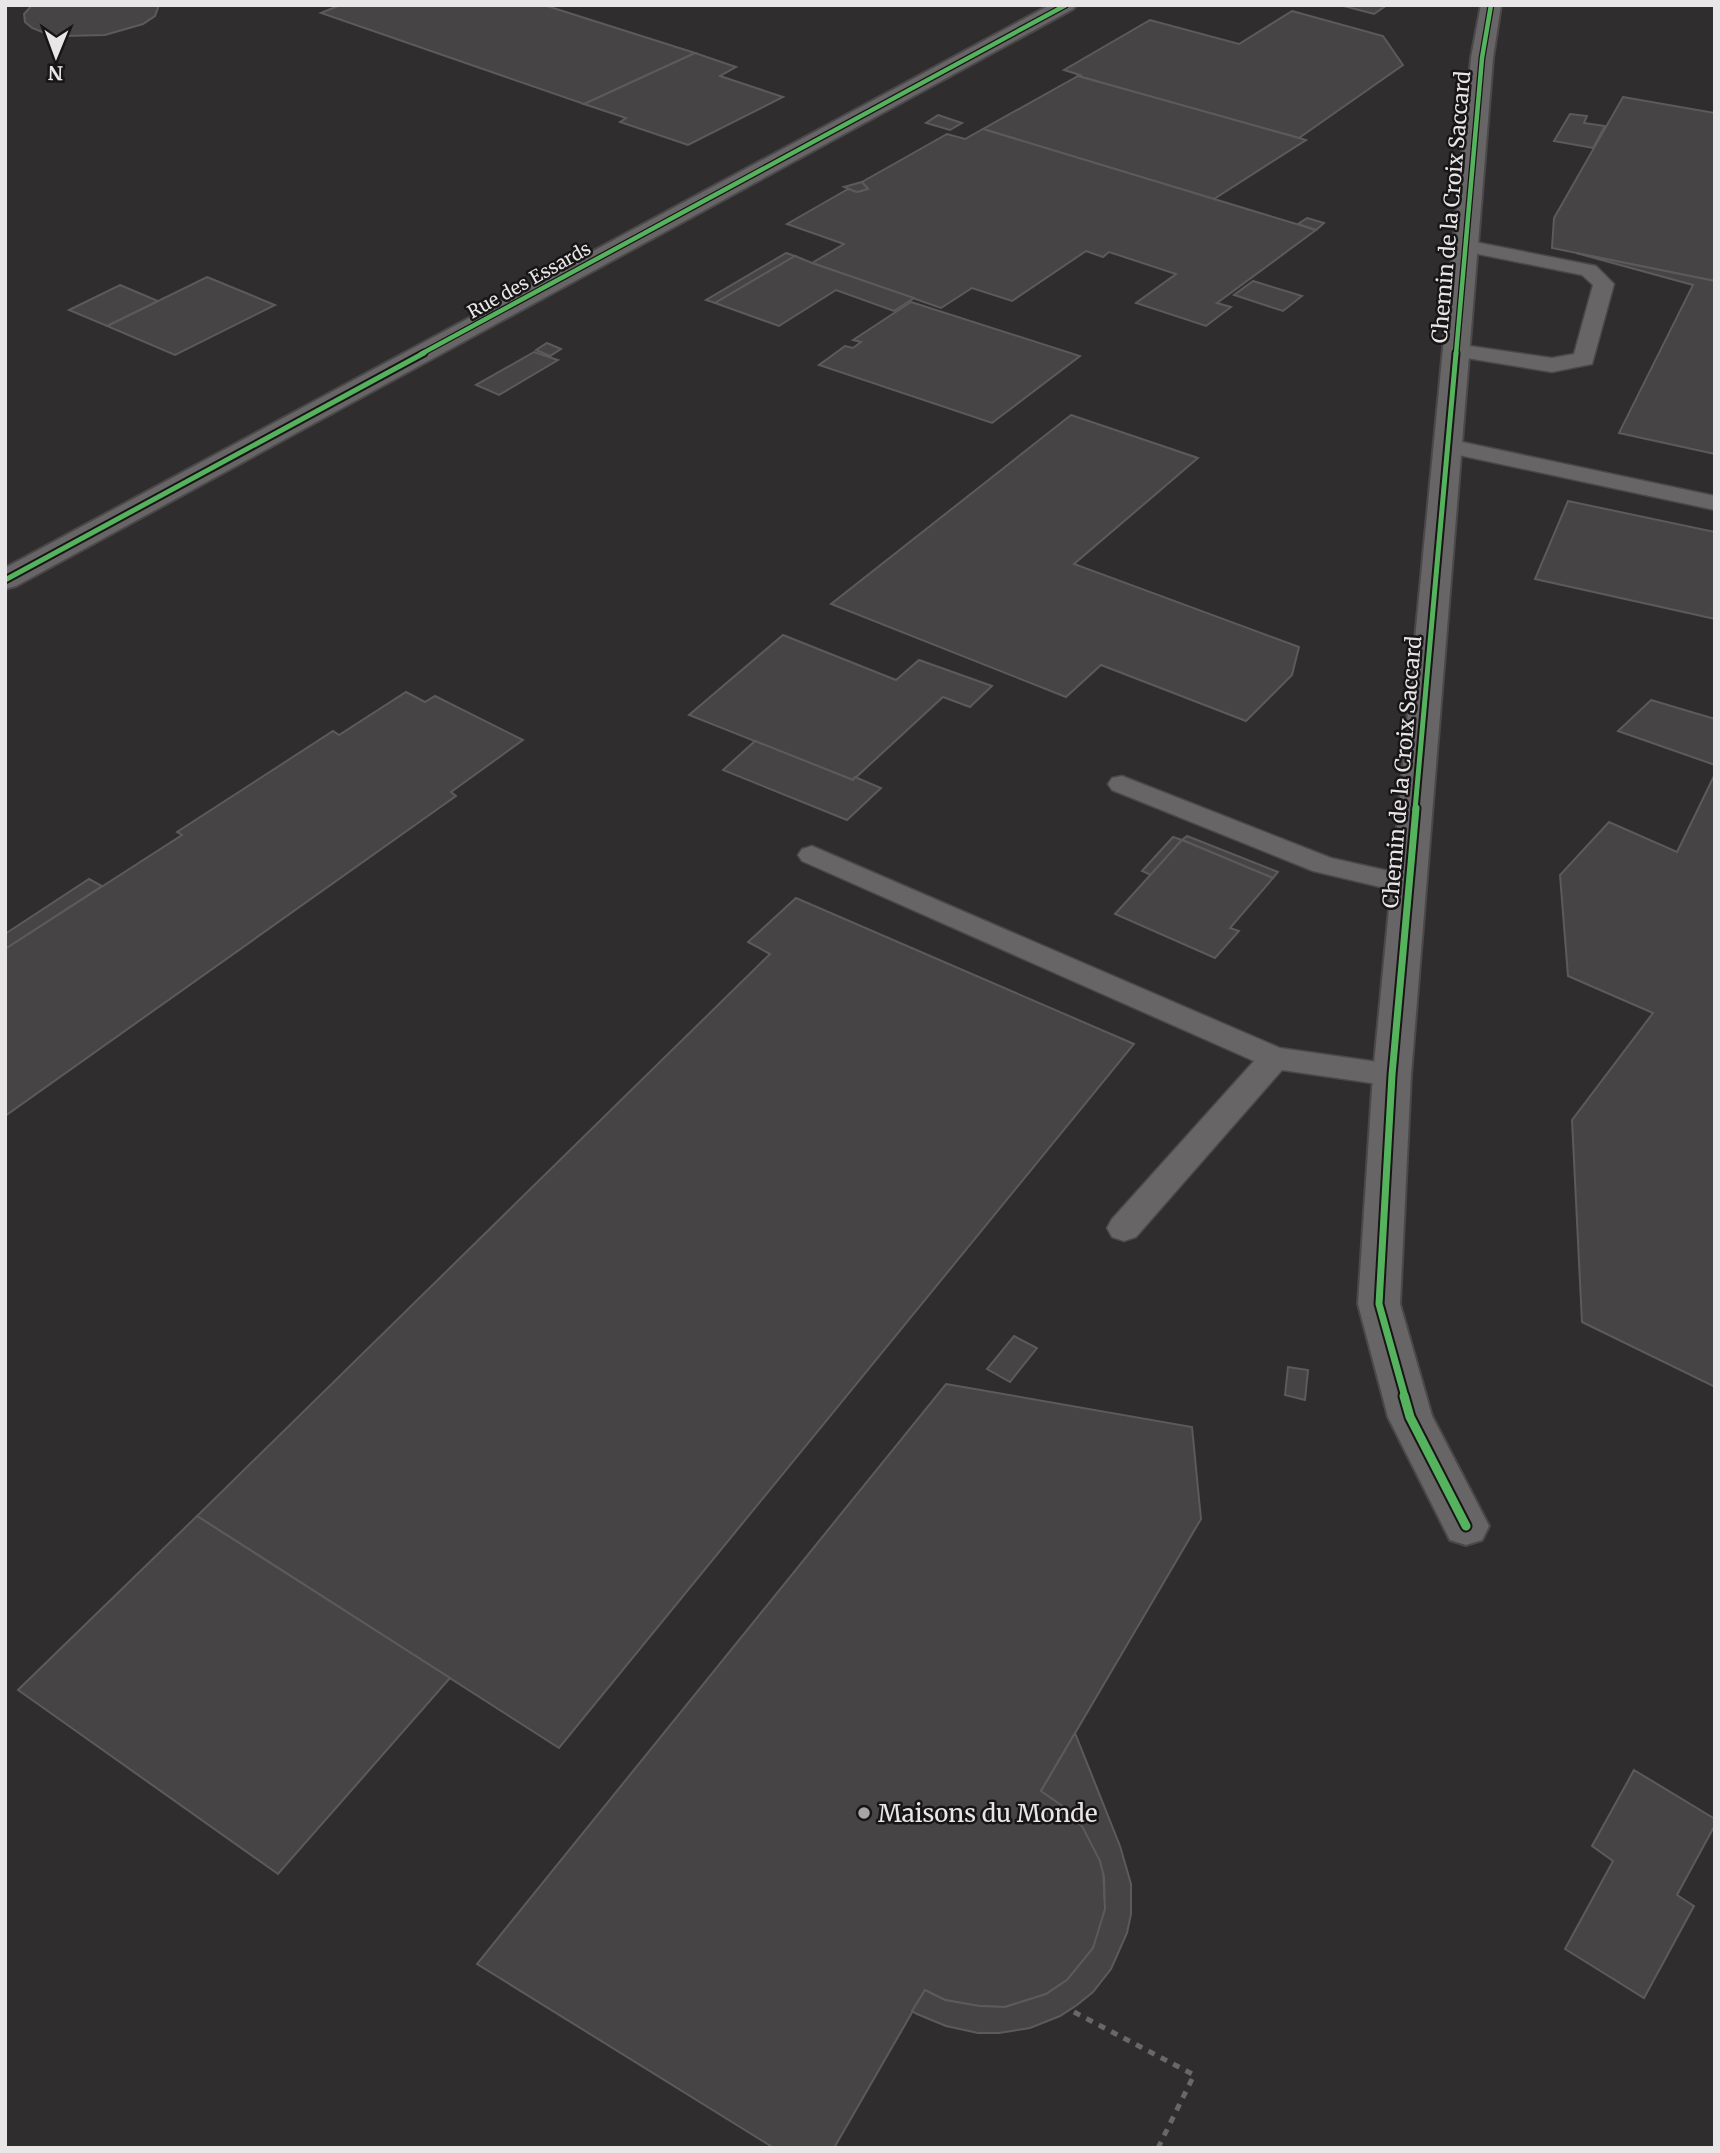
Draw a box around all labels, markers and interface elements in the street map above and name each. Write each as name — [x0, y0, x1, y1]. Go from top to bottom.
north arrow — [21, 21, 91, 91]
text: N — [48, 61, 63, 85]
street label: Chemin de la Croix Saccard — [1426, 69, 1476, 344]
street label: Rue des Essards — [463, 237, 595, 323]
street label: Chemin de la Croix Saccard — [1377, 634, 1427, 909]
place label: Maisons du Monde — [878, 1798, 1098, 1829]
marker: Maisons du Monde — [856, 1805, 872, 1821]

